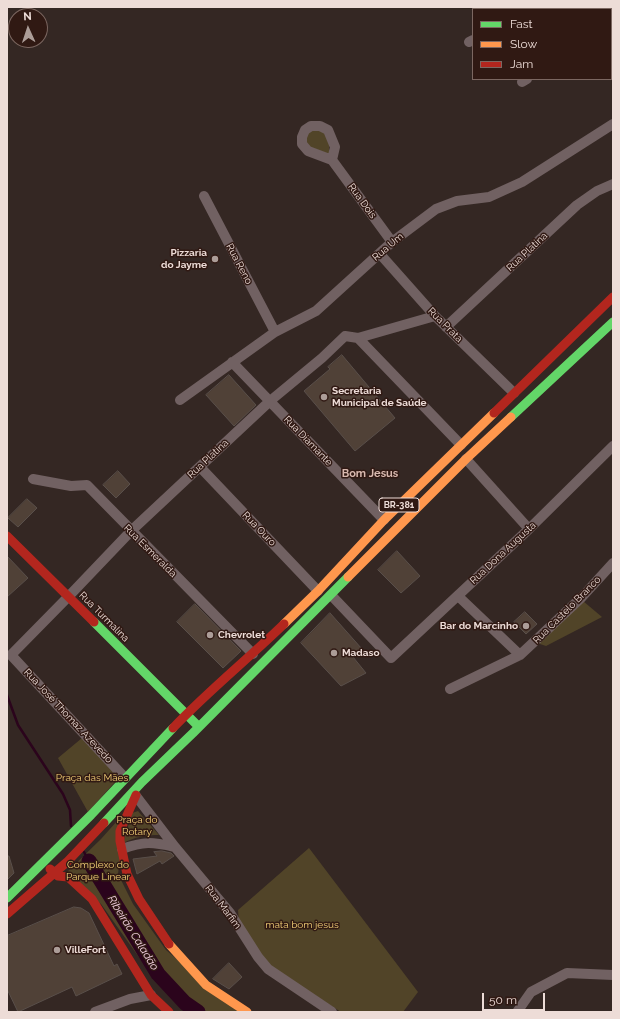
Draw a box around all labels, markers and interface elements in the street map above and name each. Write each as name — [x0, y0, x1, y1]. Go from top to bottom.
north arrow — [8, 8, 48, 48]
legend — [472, 8, 612, 80]
text: N — [23, 10, 32, 23]
text: Fast — [510, 17, 533, 31]
text: Slow — [510, 37, 537, 51]
text: Jam — [510, 57, 533, 71]
street label: Rua Dois — [345, 181, 379, 221]
street label: Rua Um — [370, 230, 406, 264]
street label: Rua Platina — [504, 230, 550, 274]
street label: Rua Reno — [223, 242, 255, 286]
place label: Pizzaria do Jayme — [161, 247, 207, 270]
marker: Pizzaria do Jayme — [210, 254, 220, 264]
street label: Rua Prata — [425, 305, 465, 345]
place label: Secretaria Municipal de Saúde — [332, 385, 427, 408]
marker: Secretaria Municipal de Saúde — [319, 392, 329, 402]
street label: Rua Diamante — [281, 414, 335, 468]
street label: Rua Platina — [185, 437, 231, 481]
district label: Bom Jesus — [342, 467, 398, 481]
road number: BR-381 — [379, 498, 419, 512]
street label: Rua Ouro — [240, 509, 278, 549]
street label: Rua Dona Augusta — [468, 519, 538, 587]
street label: Rua Esmeralda — [121, 522, 179, 580]
street label: Rua Castelo Branco — [531, 574, 603, 646]
street label: Rua Turmalina — [76, 589, 132, 645]
place label: Bar do Marcinho — [440, 620, 518, 632]
marker: Bar do Marcinho — [521, 621, 531, 631]
place label: Chevrolet — [218, 629, 265, 641]
marker: Chevrolet — [205, 630, 215, 640]
place label: Madaso — [342, 647, 380, 659]
marker: Madaso — [329, 648, 339, 658]
street label: Rua José Thomaz Azevedo — [21, 666, 115, 766]
park label: Praça das Mães — [56, 772, 128, 784]
park label: Praça do Rotary — [117, 814, 157, 838]
park label: Complexo do Parque Linear — [66, 859, 130, 882]
street label: Rua Marfim — [202, 883, 244, 931]
water label: Ribeirão Caladão — [105, 893, 161, 973]
park label: mata bom jesus — [265, 919, 339, 931]
place label: VilleFort — [65, 944, 106, 956]
marker: VilleFort — [52, 945, 62, 955]
scale bar — [484, 985, 547, 1011]
text: 50 m — [489, 993, 517, 1007]

